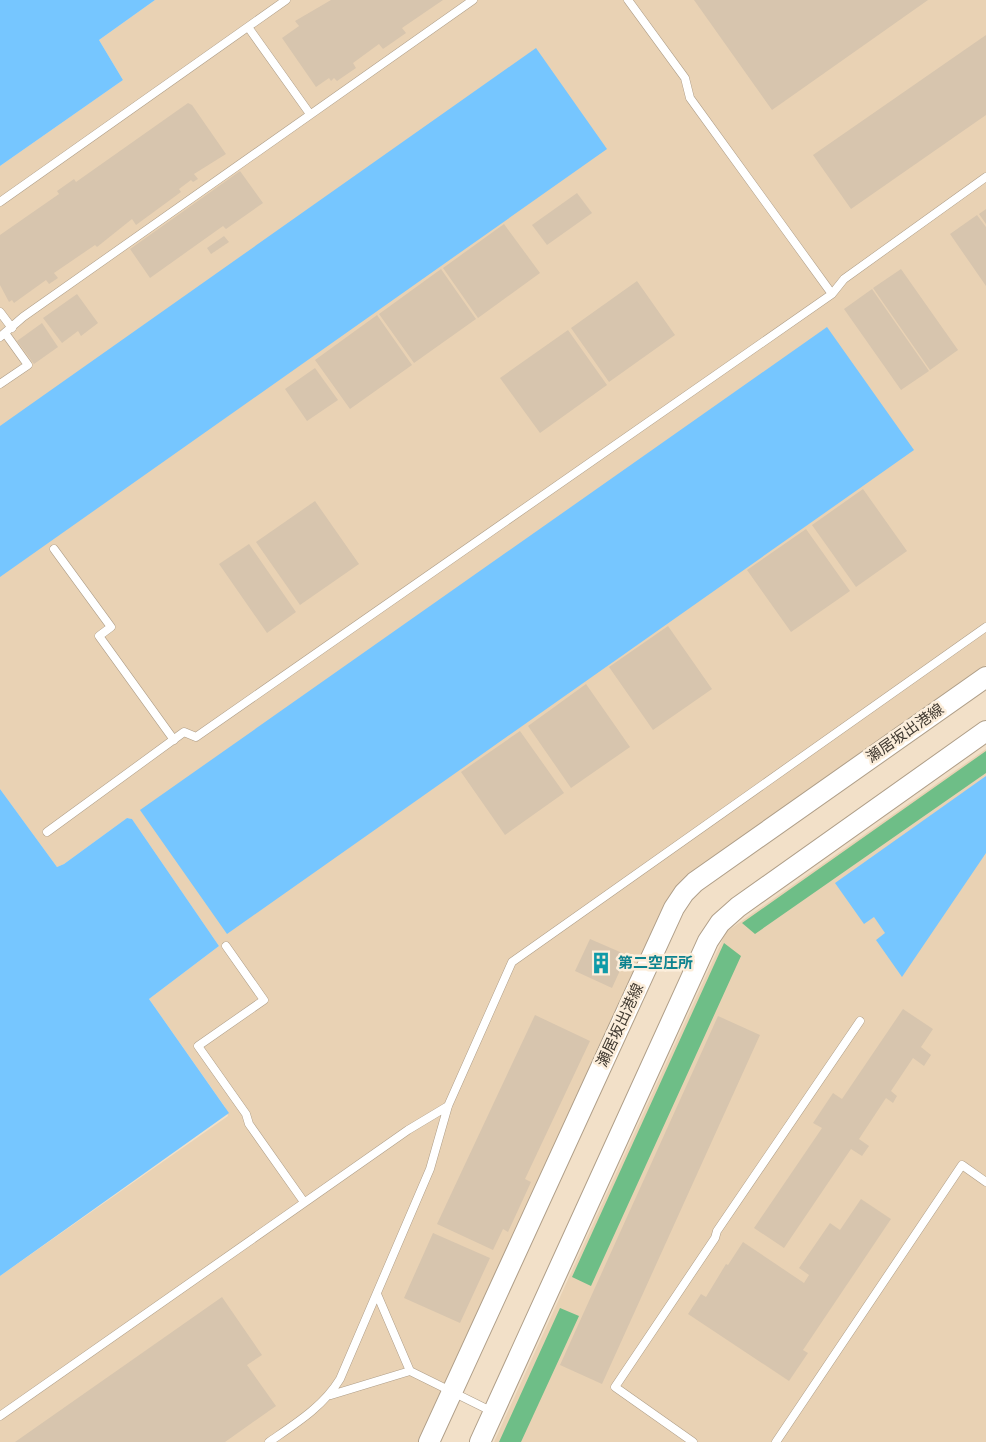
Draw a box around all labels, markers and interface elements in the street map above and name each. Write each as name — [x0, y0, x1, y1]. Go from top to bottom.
street label: 瀬居坂出港線 — [863, 700, 946, 765]
building icon: 第二空圧所 — [588, 950, 614, 976]
place label: 第二空圧所 — [618, 954, 693, 971]
street label: 瀬居坂出港線 — [593, 980, 646, 1069]

